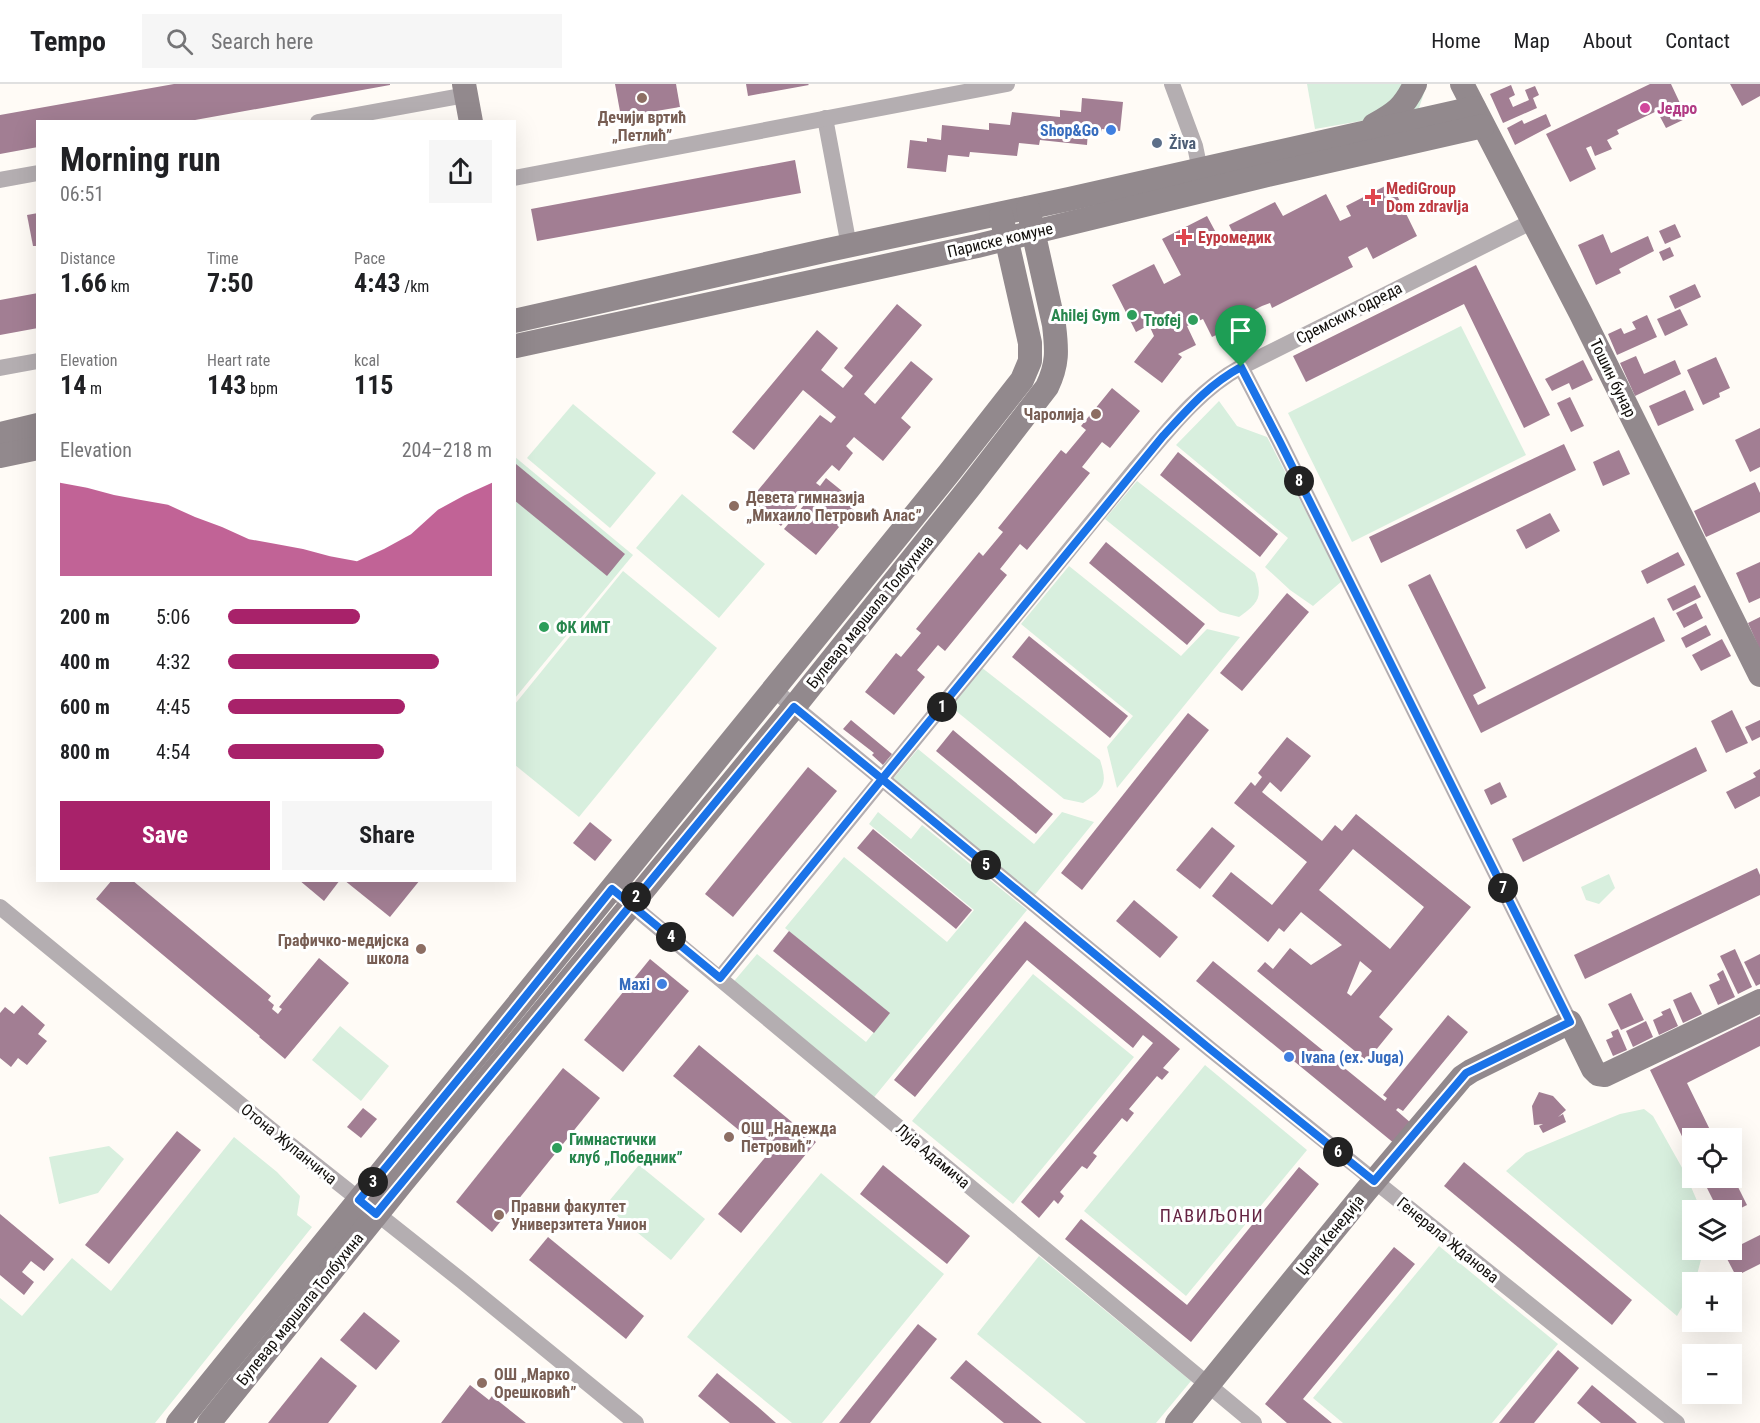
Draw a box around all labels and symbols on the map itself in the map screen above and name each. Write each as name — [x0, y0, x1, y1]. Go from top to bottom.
marker: Дечији вртић „Петлић” — [635, 91, 649, 105]
place label: Једро — [1657, 99, 1697, 118]
marker: Једро — [1638, 101, 1652, 115]
place label: Дечији вртић „Петлић” — [598, 108, 686, 145]
place label: Shop&Go — [1040, 121, 1099, 140]
marker: Shop&Go — [1104, 123, 1118, 137]
place label: Živa — [1169, 134, 1197, 153]
marker: Živa — [1150, 136, 1164, 150]
place label: MediGroup Dom zdravlja — [1386, 179, 1469, 216]
marker: MediGroup Dom zdravlja — [1364, 188, 1382, 206]
street label: Париске комуне — [945, 219, 1055, 261]
marker: Еуромедик — [1175, 228, 1193, 246]
place label: Еуромедик — [1198, 228, 1272, 247]
street label: Сремских одреда — [1293, 278, 1405, 348]
pin — [1215, 305, 1266, 367]
place label: Ahilej Gym — [1051, 306, 1120, 325]
marker: Ahilej Gym — [1125, 308, 1139, 322]
place label: Trofej — [1143, 311, 1181, 330]
marker: Trofej — [1186, 313, 1200, 327]
street label: Тошин бунар — [1586, 336, 1640, 420]
place label: Чаролија — [1023, 405, 1084, 424]
marker: Чаролија — [1089, 407, 1103, 421]
pin: 8 — [1284, 466, 1314, 496]
place label: Девета гимназија „Михаило Петровић Алас” — [746, 488, 922, 525]
marker: Девета гимназија „Михаило Петровић Алас” — [727, 499, 741, 513]
street label: Булевар маршала Толбухина — [802, 532, 938, 692]
place label: ФК ИМТ — [556, 618, 611, 637]
marker: ФК ИМТ — [537, 620, 551, 634]
pin: 1 — [927, 692, 957, 722]
pin: 5 — [971, 850, 1001, 880]
pin: 7 — [1488, 873, 1518, 903]
pin: 2 — [621, 882, 651, 912]
pin: 4 — [656, 922, 686, 952]
place label: Графичко-медијска школа — [278, 931, 409, 968]
marker: Графичко-медијска школа — [414, 942, 428, 956]
place label: Maxi — [619, 975, 650, 994]
marker: Maxi — [655, 977, 669, 991]
place label: Ivana (ex. Juga) — [1301, 1048, 1404, 1067]
marker: Ivana (ex. Juga) — [1282, 1050, 1296, 1064]
street label: Отона Жупанчича — [237, 1100, 341, 1188]
place label: ОШ „Надежда Петровић” — [741, 1119, 837, 1156]
street label: Луја Адамича — [892, 1120, 974, 1192]
place label: Гимнастички клуб „Победник” — [569, 1130, 683, 1167]
marker: ОШ „Надежда Петровић” — [722, 1130, 736, 1144]
pin: 6 — [1323, 1137, 1353, 1167]
marker: Гимнастички клуб „Победник” — [550, 1141, 564, 1155]
pin: 3 — [358, 1167, 388, 1197]
street label: Џона Кенедија — [1292, 1191, 1368, 1279]
street label: Генерала Жданова — [1393, 1193, 1503, 1287]
place label: Правни факултет Универзитета Унион — [511, 1197, 647, 1234]
district label: ПАВИЉОНИ — [1160, 1205, 1264, 1226]
marker: Правни факултет Универзитета Унион — [492, 1208, 506, 1222]
street label: Булевар маршала Толбухина — [232, 1229, 368, 1389]
place label: ОШ „Марко Орешковић” — [494, 1365, 577, 1402]
marker: ОШ „Марко Орешковић” — [475, 1376, 489, 1390]

